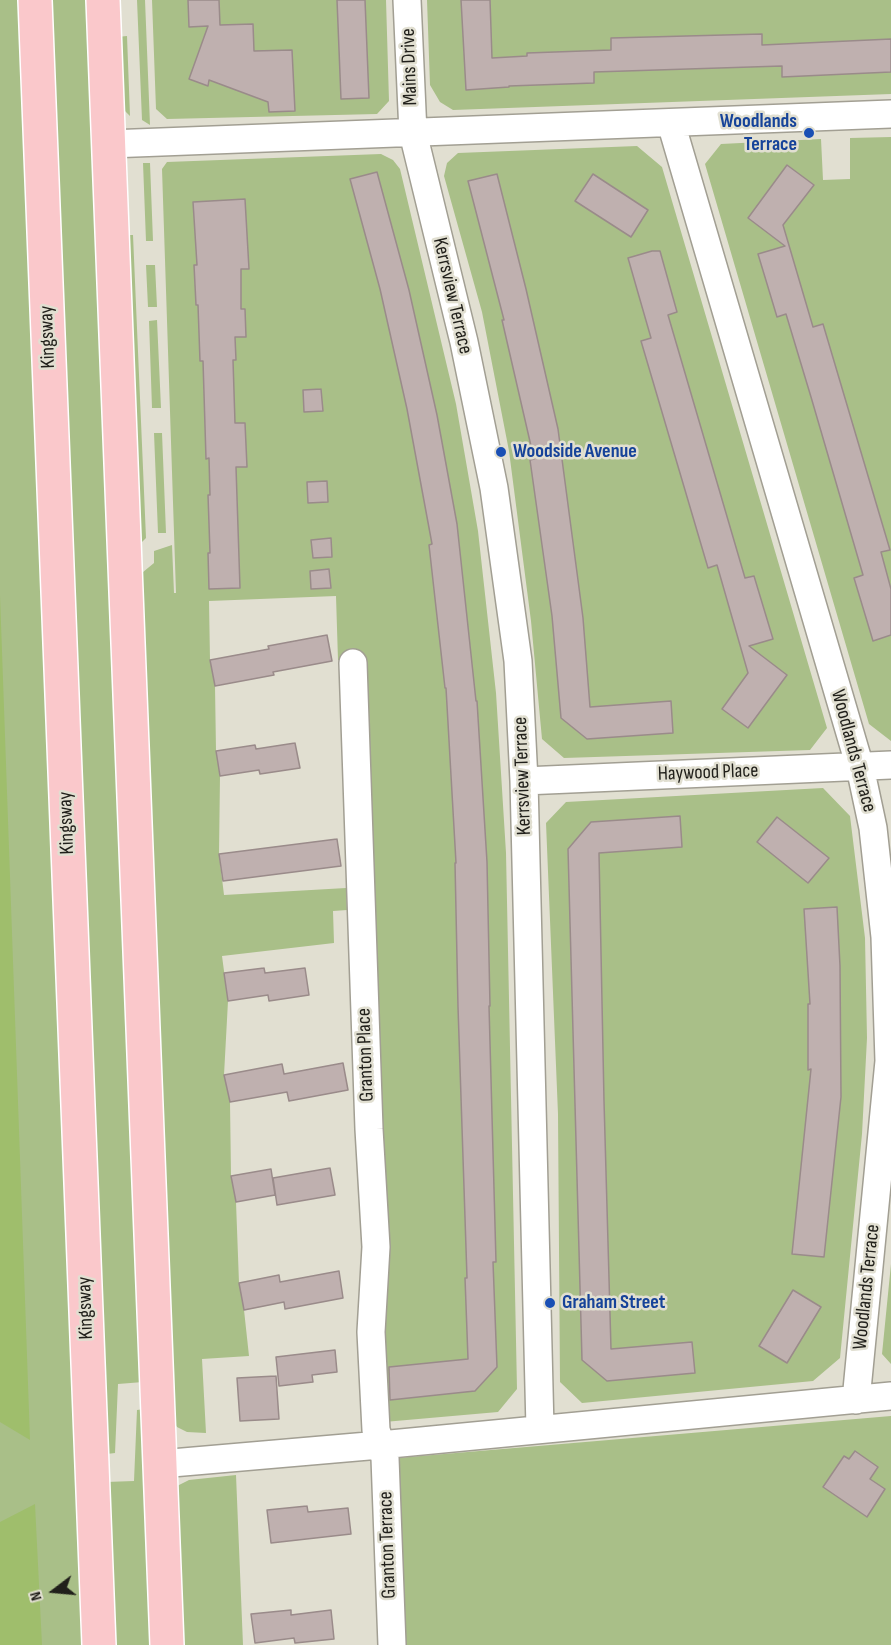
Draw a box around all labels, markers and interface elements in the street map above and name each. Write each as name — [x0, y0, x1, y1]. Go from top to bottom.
street label: Mains Drive — [397, 28, 423, 106]
place label: Woodlands Terrace — [720, 110, 797, 157]
marker: Woodlands Terrace — [802, 126, 816, 140]
street label: Kerrsview Terrace — [427, 236, 477, 356]
street label: Kingsway — [35, 305, 61, 369]
place label: Woodside Avenue — [513, 440, 637, 464]
marker: Woodside Avenue — [494, 445, 508, 459]
street label: Woodlands Terrace — [825, 687, 881, 815]
street label: Kerrsview Terrace — [509, 716, 537, 836]
street label: Haywood Place — [657, 759, 759, 787]
street label: Kingsway — [54, 791, 80, 855]
street label: Granton Place — [352, 1008, 380, 1102]
street label: Woodlands Terrace — [848, 1223, 886, 1351]
street label: Kingsway — [73, 1276, 99, 1340]
place label: Graham Street — [562, 1291, 665, 1315]
marker: Graham Street — [543, 1296, 557, 1310]
street label: Granton Terrace — [374, 1491, 402, 1599]
north arrow — [24, 1561, 84, 1621]
text: N — [26, 1589, 47, 1603]

